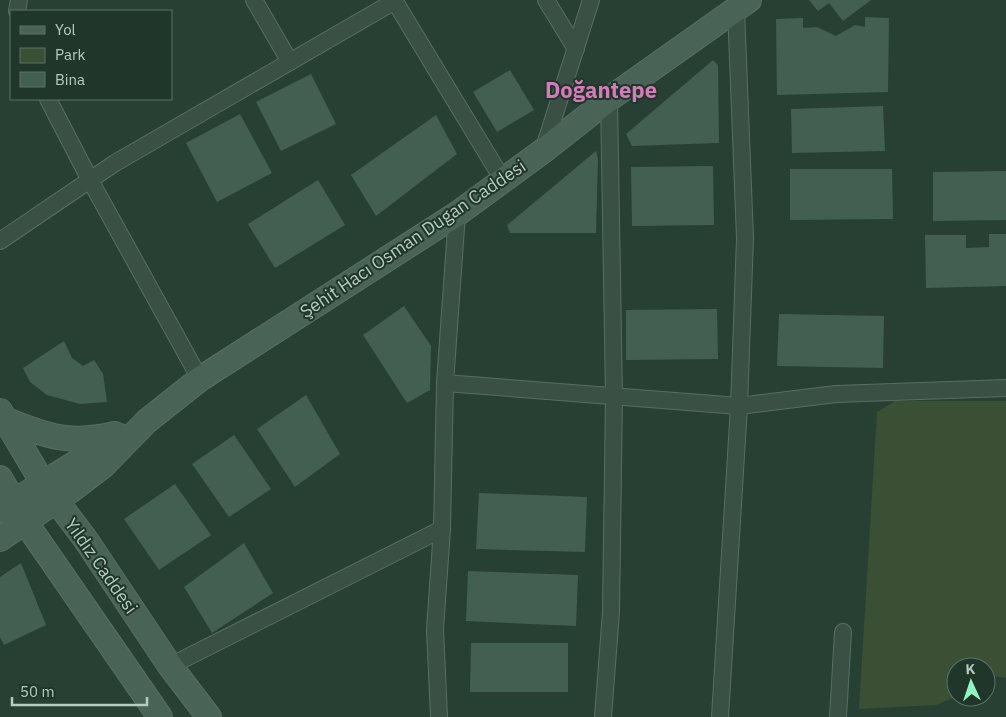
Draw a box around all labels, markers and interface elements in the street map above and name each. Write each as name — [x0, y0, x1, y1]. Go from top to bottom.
legend — [10, 10, 172, 100]
text: Yol — [55, 20, 76, 39]
text: Park — [55, 45, 85, 64]
text: Bina — [55, 70, 85, 89]
district label: Doğantepe — [545, 75, 657, 104]
street label: Şehit Hacı Osman Dugan Caddesi — [295, 154, 530, 323]
street label: Yıldız Caddesi — [60, 513, 143, 618]
north arrow — [946, 657, 996, 707]
text: K — [965, 660, 976, 678]
scale bar — [12, 674, 148, 706]
text: 50 m — [20, 682, 55, 701]

